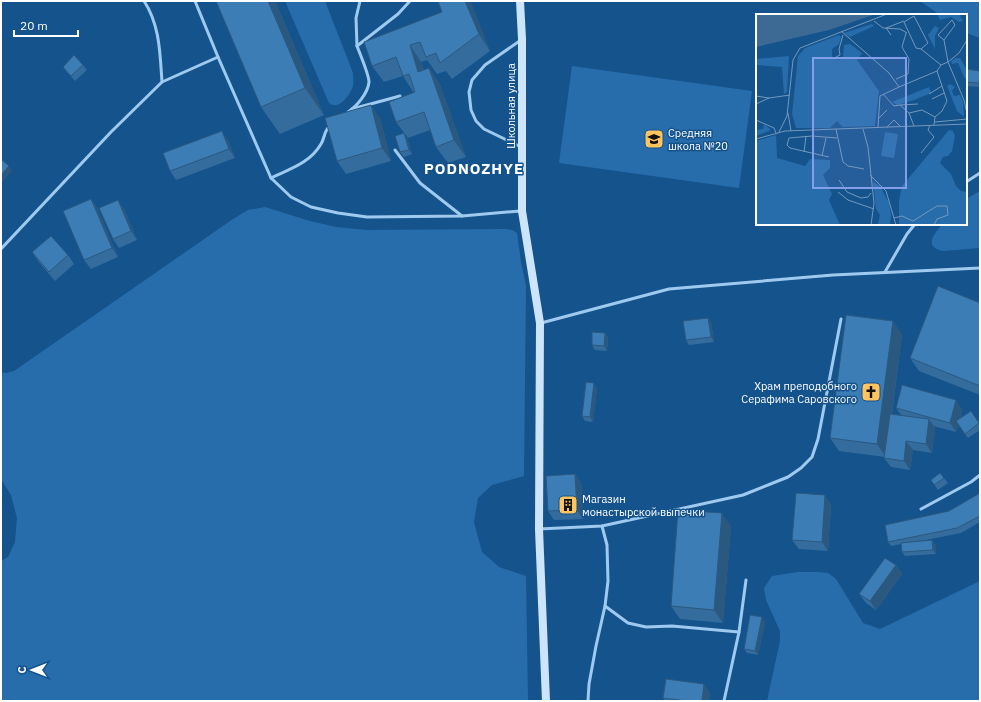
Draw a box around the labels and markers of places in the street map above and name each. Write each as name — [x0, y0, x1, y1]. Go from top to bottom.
place label: Средняя школа №20 — [668, 126, 728, 153]
school or university icon: Средняя школа №20 — [643, 128, 665, 150]
place label: Храм преподобного Серафима Саровского — [741, 379, 857, 406]
church icon: Храм преподобного Серафима Саровского — [860, 381, 882, 403]
place label: Магазин монастырской выпечки — [582, 492, 705, 519]
building icon: Магазин монастырской выпечки — [557, 494, 579, 516]

